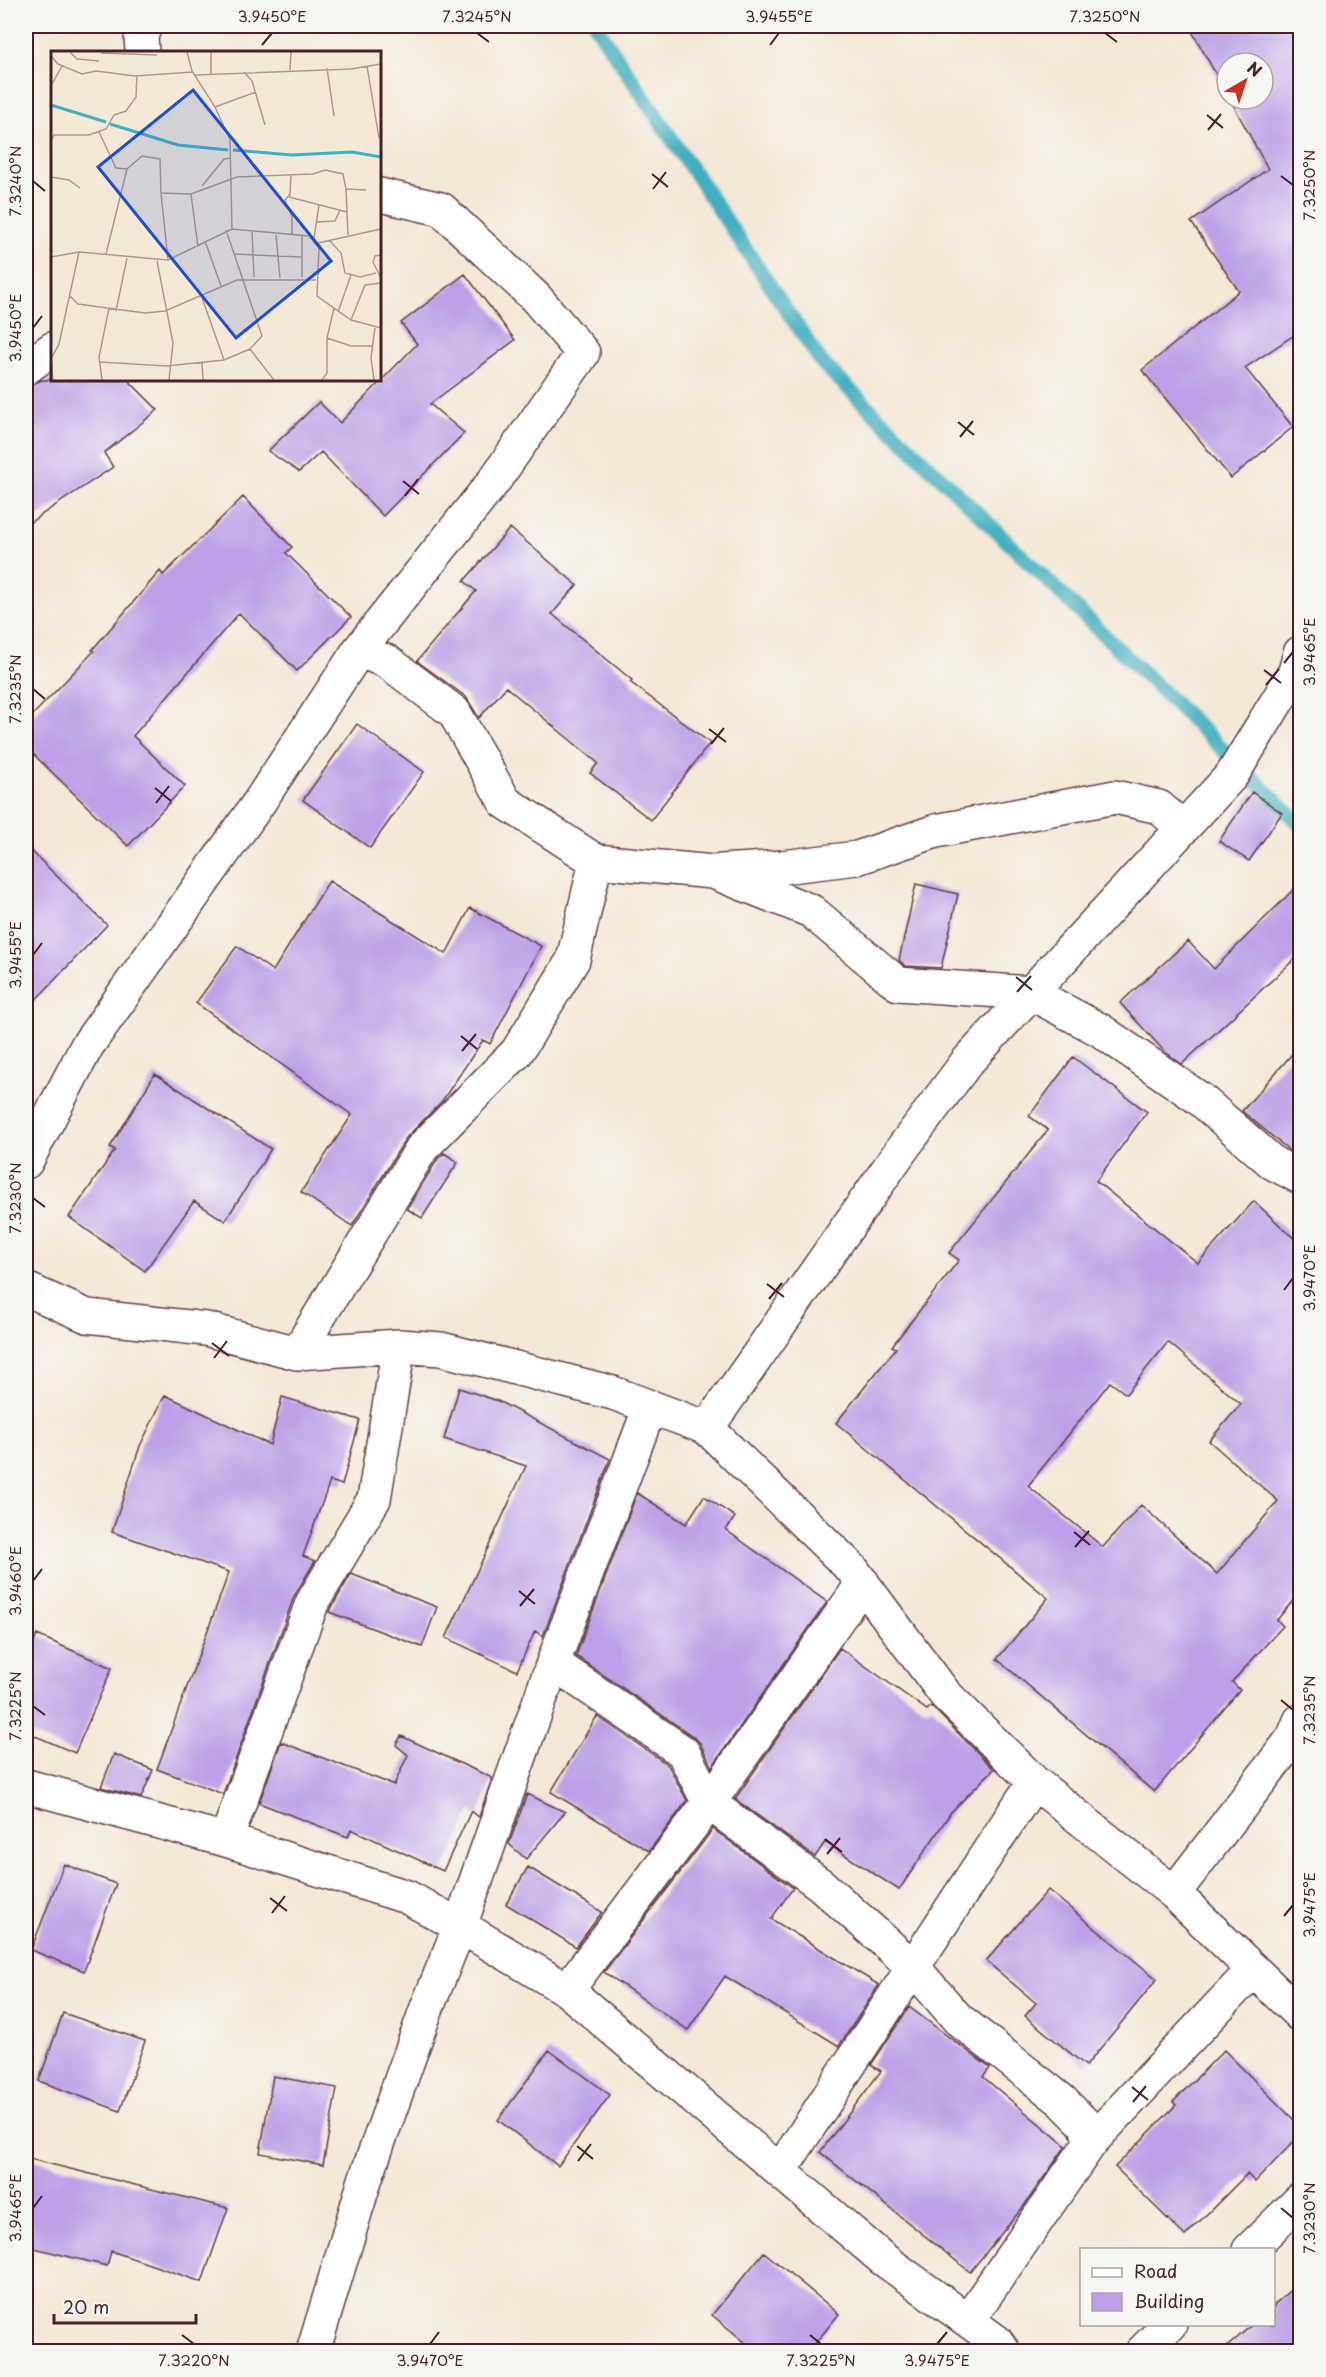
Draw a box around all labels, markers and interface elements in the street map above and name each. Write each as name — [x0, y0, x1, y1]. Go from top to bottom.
text: 3.9450°E — [237, 4, 307, 27]
text: 7.3245°N — [442, 4, 512, 27]
text: 3.9455°E — [745, 4, 813, 27]
text: 7.3250°N — [1069, 4, 1141, 27]
inset map — [51, 51, 381, 381]
north arrow — [1215, 51, 1275, 111]
text: N — [1243, 55, 1268, 82]
text: 7.3240°N — [3, 145, 26, 217]
text: 7.3250°N — [1297, 149, 1320, 221]
text: 3.9450°E — [3, 293, 26, 363]
text: 3.9465°E — [1297, 618, 1320, 686]
text: 7.3235°N — [3, 654, 26, 724]
text: 3.9455°E — [3, 921, 26, 989]
text: 7.3230°N — [3, 1162, 26, 1234]
text: 3.9470°E — [1297, 1244, 1320, 1312]
text: 3.9460°E — [3, 1546, 26, 1616]
text: 7.3225°N — [3, 1671, 26, 1741]
text: 7.3235°N — [1297, 1675, 1320, 1745]
text: 3.9475°E — [1297, 1872, 1320, 1938]
text: 3.9465°E — [3, 2174, 26, 2242]
text: 7.3230°N — [1297, 2182, 1320, 2254]
legend — [1080, 2248, 1275, 2326]
text: Road — [1134, 2257, 1178, 2284]
scale bar — [54, 2287, 196, 2325]
text: Building — [1134, 2287, 1204, 2314]
text: 20 m — [63, 2293, 109, 2320]
text: 7.3220°N — [158, 2348, 230, 2371]
text: 3.9470°E — [396, 2348, 464, 2371]
text: 7.3225°N — [786, 2348, 856, 2371]
text: 3.9475°E — [904, 2348, 970, 2371]

